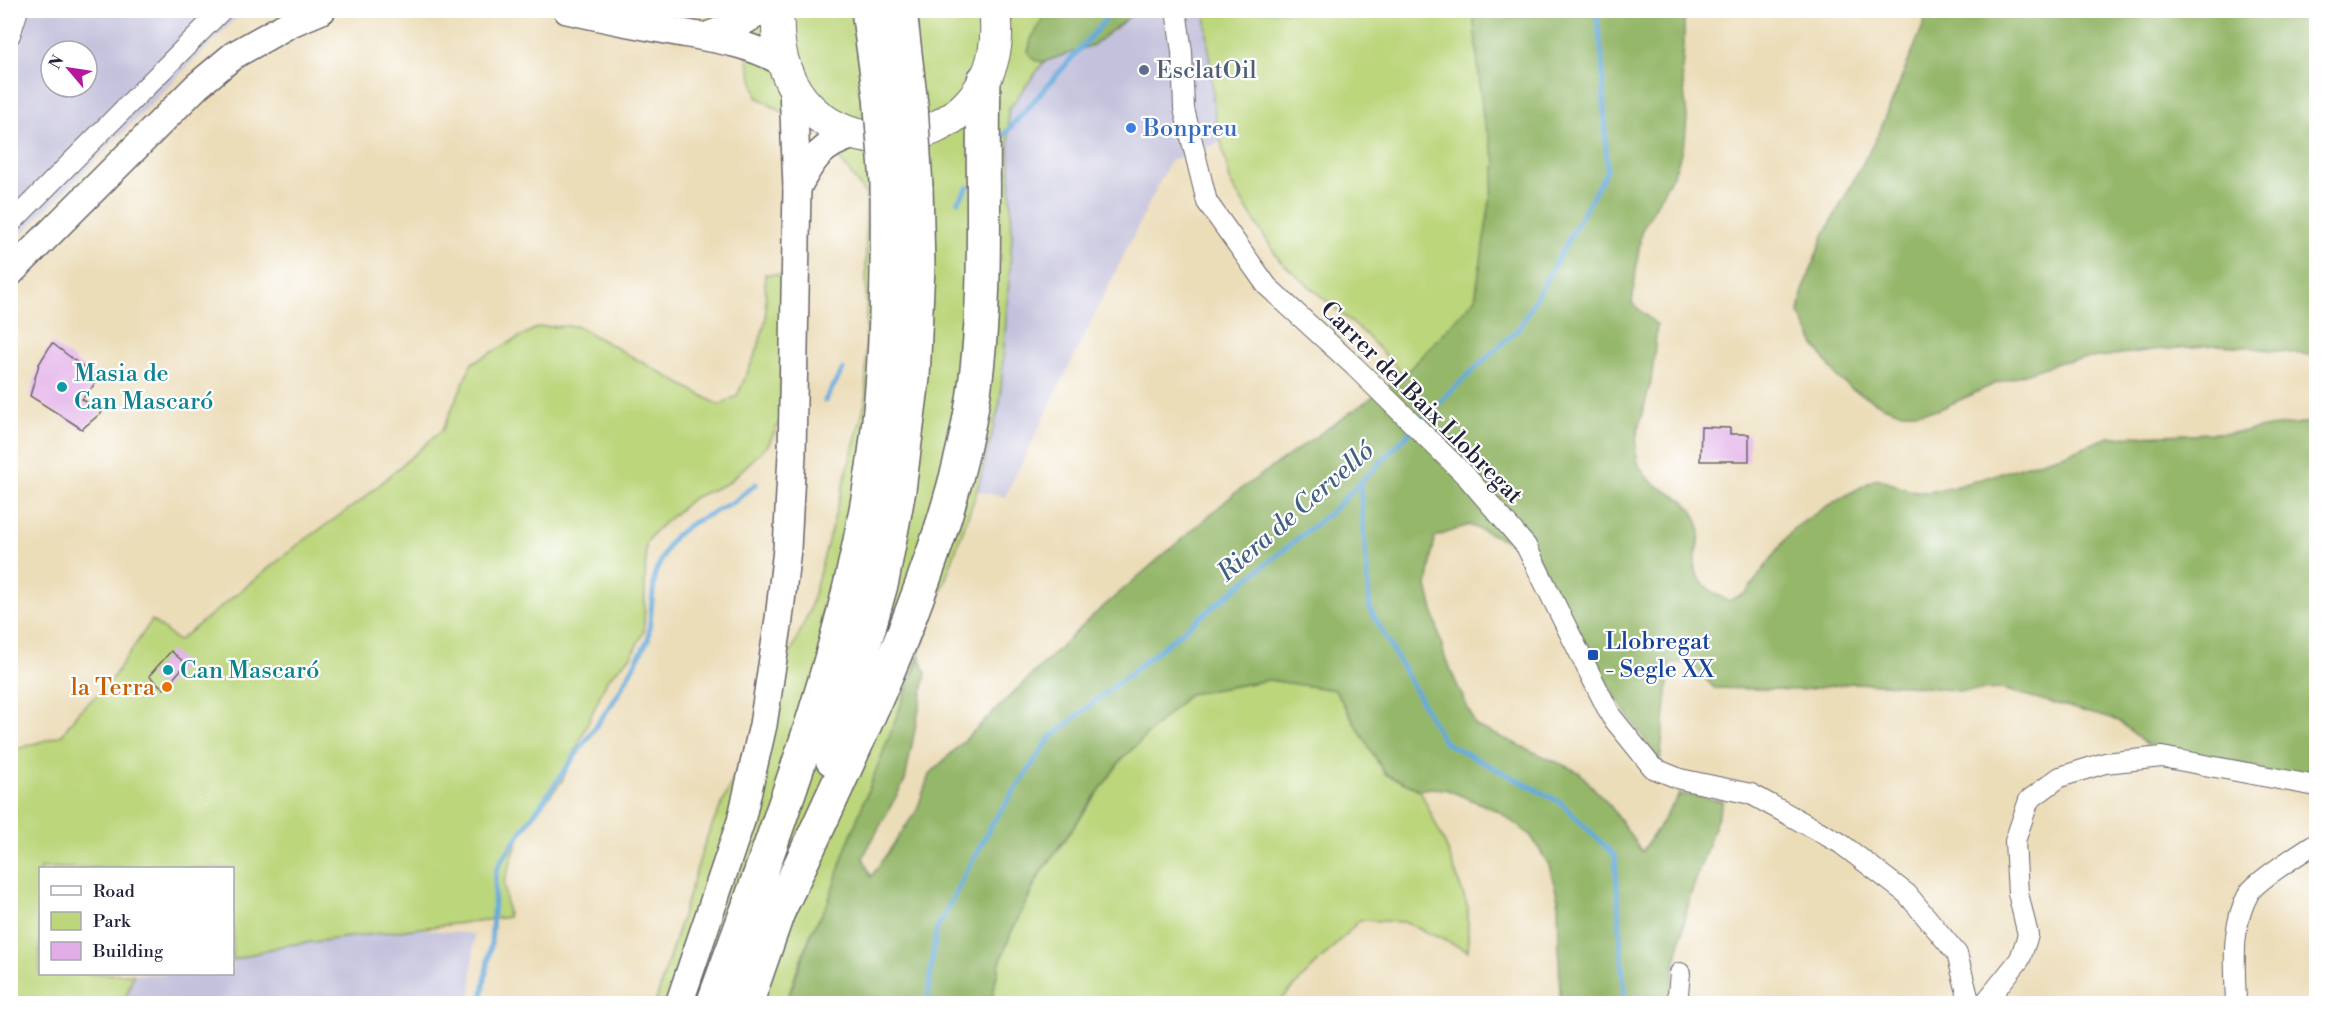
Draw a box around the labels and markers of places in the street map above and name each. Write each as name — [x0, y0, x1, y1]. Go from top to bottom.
place label: EsclatOil — [1156, 56, 1257, 86]
marker: EsclatOil — [1137, 63, 1151, 77]
place label: Bonpreu — [1142, 114, 1238, 144]
marker: Bonpreu — [1124, 121, 1138, 135]
place label: Masia de Can Mascaró — [74, 359, 214, 417]
marker: Masia de Can Mascaró — [55, 380, 69, 394]
place label: Llobregat - Segle XX — [1605, 627, 1715, 685]
marker: Llobregat - Segle XX — [1586, 648, 1600, 662]
place label: Can Mascaró — [180, 656, 320, 686]
marker: Can Mascaró — [161, 663, 175, 677]
place label: la Terra — [71, 673, 156, 703]
marker: la Terra — [160, 680, 174, 694]

